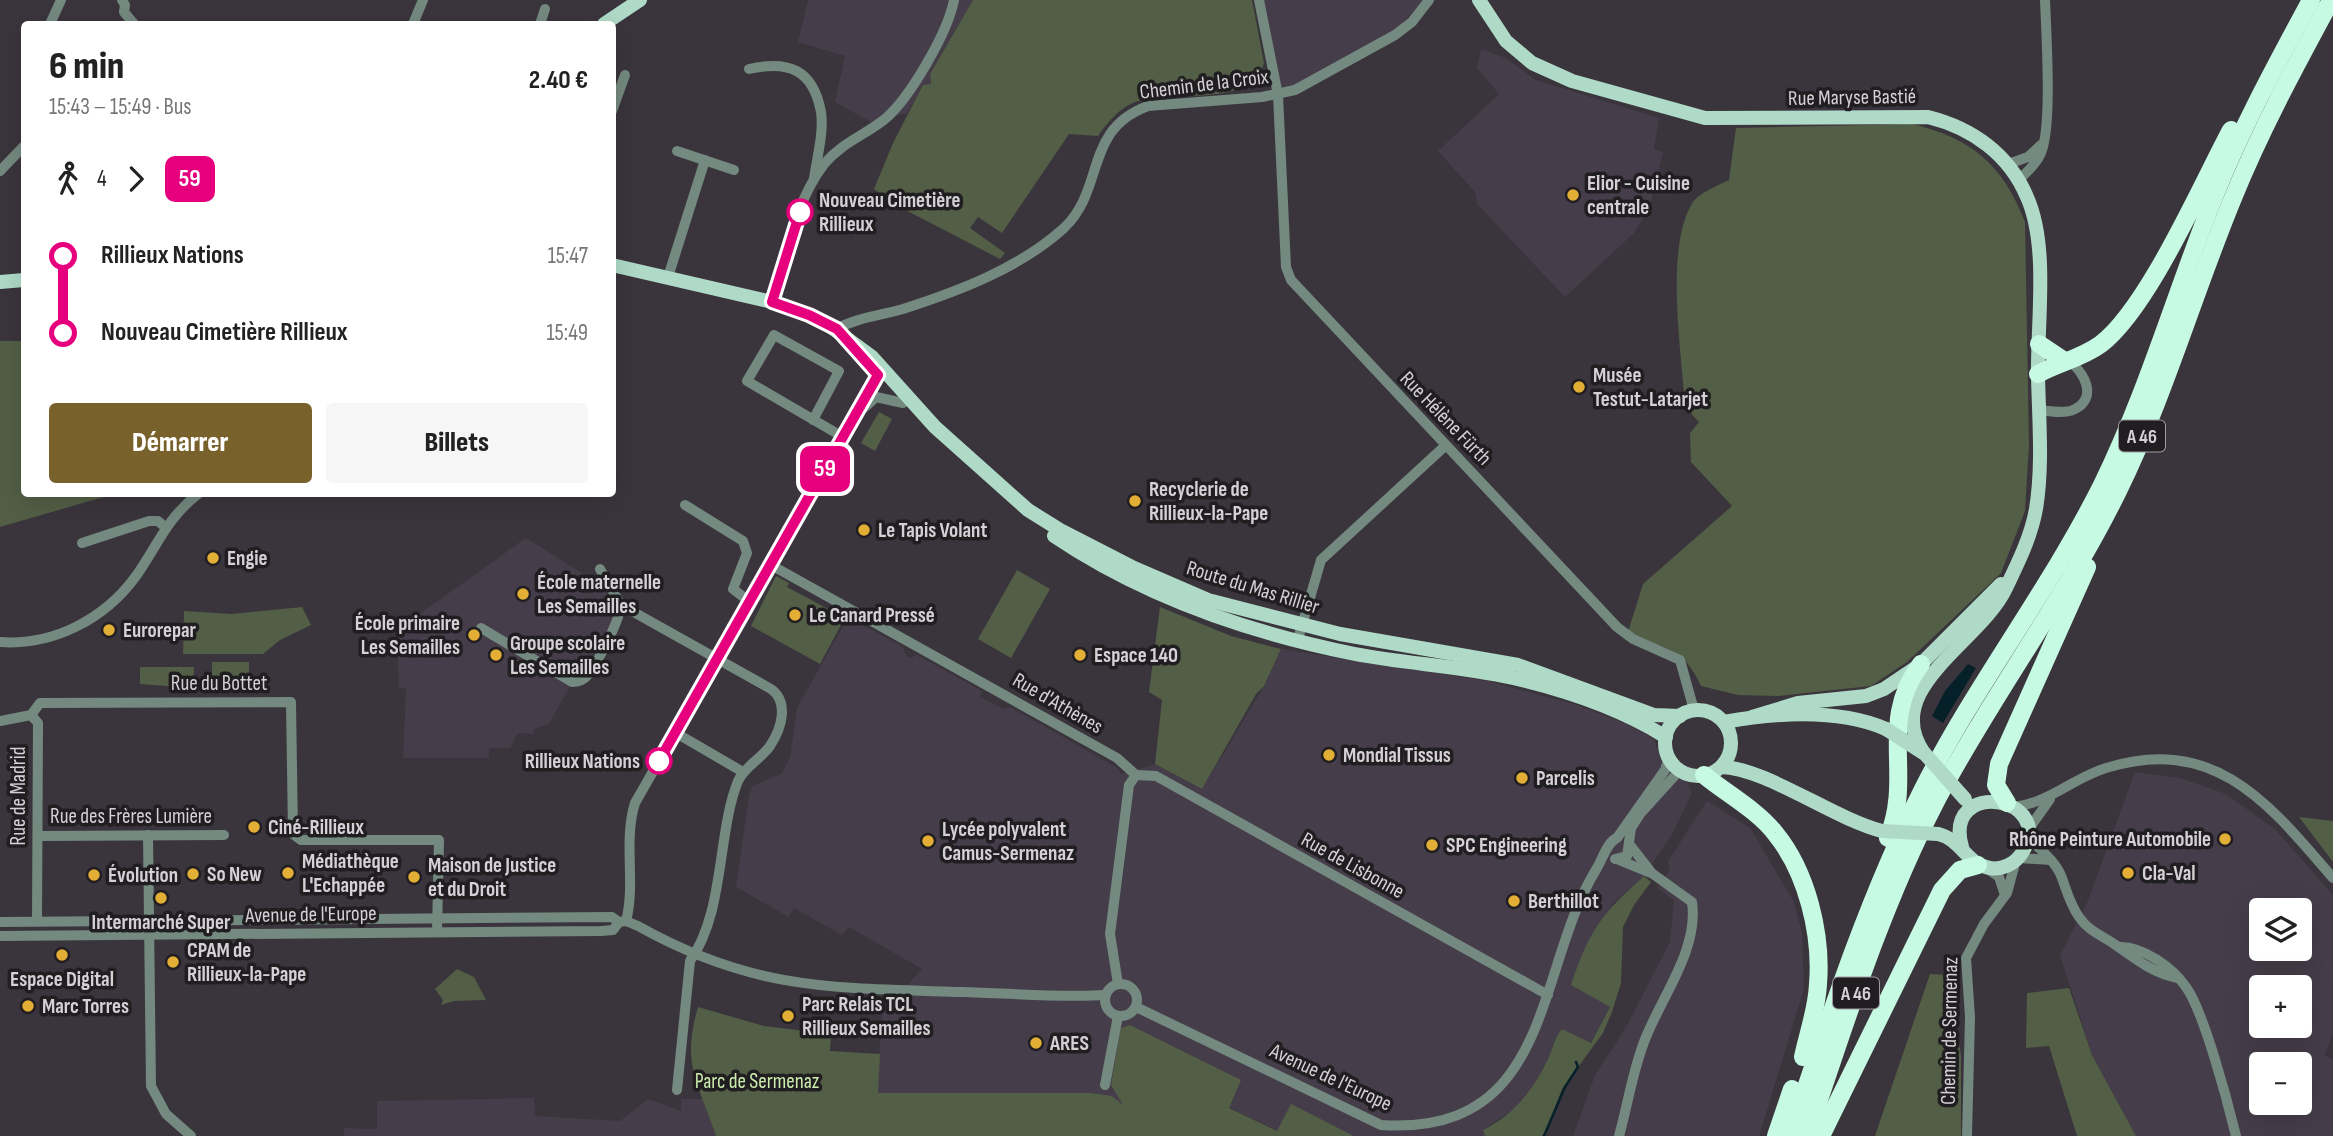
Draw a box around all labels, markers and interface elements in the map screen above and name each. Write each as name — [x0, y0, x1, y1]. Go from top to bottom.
text: 6 min — [49, 44, 124, 89]
street label: Chemin de la Croix — [1138, 64, 1270, 105]
text: 2.40 € — [529, 65, 588, 96]
street label: Rue Maryse Bastié — [1788, 84, 1916, 111]
text: 15:43 – 15:49 · Bus — [49, 93, 192, 121]
icon: walk — [49, 160, 87, 198]
icon: forward — [117, 160, 155, 198]
text: 59 — [179, 164, 201, 193]
text: 4 — [97, 165, 107, 193]
place label: Elior - Cuisine centrale — [1587, 171, 1690, 220]
marker: Elior - Cuisine centrale — [1565, 187, 1581, 203]
place label: Nouveau Cimetière Rillieux — [819, 188, 960, 237]
marker: Nouveau Cimetière Rillieux — [787, 199, 813, 225]
text: Rillieux Nations — [101, 240, 244, 271]
text: 15:47 — [548, 242, 588, 270]
text: Nouveau Cimetière Rillieux — [101, 317, 348, 348]
text: 15:49 — [547, 319, 588, 347]
place label: Musée Testut-Latarjet — [1593, 363, 1708, 412]
street label: Rue Hélène Fürth — [1395, 366, 1497, 471]
marker: Musée Testut-Latarjet — [1571, 379, 1587, 395]
button: Démarrer — [49, 403, 312, 483]
button: Billets — [326, 403, 588, 483]
road number: A 46 — [2119, 420, 2165, 452]
line badge: 59 — [794, 446, 856, 492]
text: 59 — [814, 454, 836, 483]
place label: Recyclerie de Rillieux-la-Pape — [1149, 477, 1268, 526]
marker: Recyclerie de Rillieux-la-Pape — [1127, 493, 1143, 509]
place label: Le Tapis Volant — [878, 518, 988, 543]
marker: Le Tapis Volant — [856, 522, 872, 538]
place label: Engie — [227, 546, 268, 571]
marker: Engie — [205, 550, 221, 566]
street label: Route du Mas Rillier — [1183, 555, 1322, 620]
place label: École maternelle Les Semailles — [537, 570, 661, 619]
marker: École maternelle Les Semailles — [515, 586, 531, 602]
place label: Le Canard Pressé — [809, 603, 935, 628]
marker: Le Canard Pressé — [787, 607, 803, 623]
place label: École primaire Les Semailles — [355, 611, 460, 660]
place label: Eurorepar — [123, 618, 197, 643]
marker: Eurorepar — [101, 622, 117, 638]
marker: École primaire Les Semailles — [466, 627, 482, 643]
place label: Groupe scolaire Les Semailles — [510, 631, 625, 680]
place label: Espace 140 — [1094, 643, 1178, 668]
marker: Groupe scolaire Les Semailles — [488, 647, 504, 663]
marker: Espace 140 — [1072, 647, 1088, 663]
street label: Rue d'Athènes — [1008, 668, 1107, 739]
street label: Rue du Bottet — [171, 671, 267, 696]
place label: Mondial Tissus — [1343, 743, 1451, 768]
street label: Rue de Madrid — [6, 747, 31, 845]
marker: Mondial Tissus — [1321, 747, 1337, 763]
marker: Rillieux Nations — [646, 748, 672, 774]
place label: Rillieux Nations — [525, 749, 640, 774]
place label: Parcelis — [1536, 766, 1595, 791]
marker: Parcelis — [1514, 770, 1530, 786]
street label: Rue des Frères Lumière — [50, 804, 212, 829]
place label: Ciné-Rillieux — [268, 815, 364, 840]
place label: Lycée polyvalent Camus-Sermenaz — [942, 817, 1074, 866]
marker: Ciné-Rillieux — [246, 819, 262, 835]
street label: Rue de Lisbonne — [1297, 827, 1409, 904]
place label: Rhône Peinture Automobile — [2009, 827, 2211, 852]
marker: Rhône Peinture Automobile — [2217, 831, 2233, 847]
marker: Lycée polyvalent Camus-Sermenaz — [920, 833, 936, 849]
place label: SPC Engineering — [1446, 833, 1567, 858]
marker: SPC Engineering — [1424, 837, 1440, 853]
place label: Médiathèque L'Echappée — [302, 849, 399, 898]
place label: Maison de Justice et du Droit — [428, 853, 556, 902]
place label: Cla-Val — [2142, 861, 2196, 886]
place label: So New — [207, 862, 262, 887]
place label: Évolution — [108, 863, 178, 888]
marker: Médiathèque L'Echappée — [280, 865, 296, 881]
marker: Cla-Val — [2120, 865, 2136, 881]
marker: So New — [185, 866, 201, 882]
marker: Évolution — [86, 867, 102, 883]
marker: Maison de Justice et du Droit — [406, 869, 422, 885]
place label: Berthillot — [1528, 889, 1599, 914]
marker: Intermarché Super — [153, 890, 169, 906]
marker: Berthillot — [1506, 893, 1522, 909]
map controls — [2249, 898, 2312, 1115]
button: layers — [2249, 898, 2312, 961]
street label: Avenue de l'Europe — [244, 901, 377, 928]
place label: Intermarché Super — [92, 910, 231, 935]
place label: CPAM de Rillieux-la-Pape — [187, 938, 306, 987]
marker: Espace Digital — [54, 947, 70, 963]
marker: CPAM de Rillieux-la-Pape — [165, 954, 181, 970]
street label: Chemin de Sermenaz — [1936, 956, 1963, 1105]
place label: Espace Digital — [10, 967, 114, 992]
button: + — [2249, 975, 2312, 1038]
road number: A 46 — [1833, 978, 1879, 1009]
place label: Parc Relais TCL Rillieux Semailles — [802, 992, 931, 1041]
place label: Marc Torres — [42, 994, 129, 1019]
marker: Marc Torres — [20, 998, 36, 1014]
marker: Parc Relais TCL Rillieux Semailles — [780, 1008, 796, 1024]
place label: ARES — [1049, 1031, 1089, 1056]
marker: ARES — [1028, 1035, 1044, 1051]
street label: Avenue de l'Europe — [1265, 1038, 1396, 1117]
button: − — [2249, 1052, 2312, 1115]
park label: Parc de Sermenaz — [695, 1069, 820, 1094]

